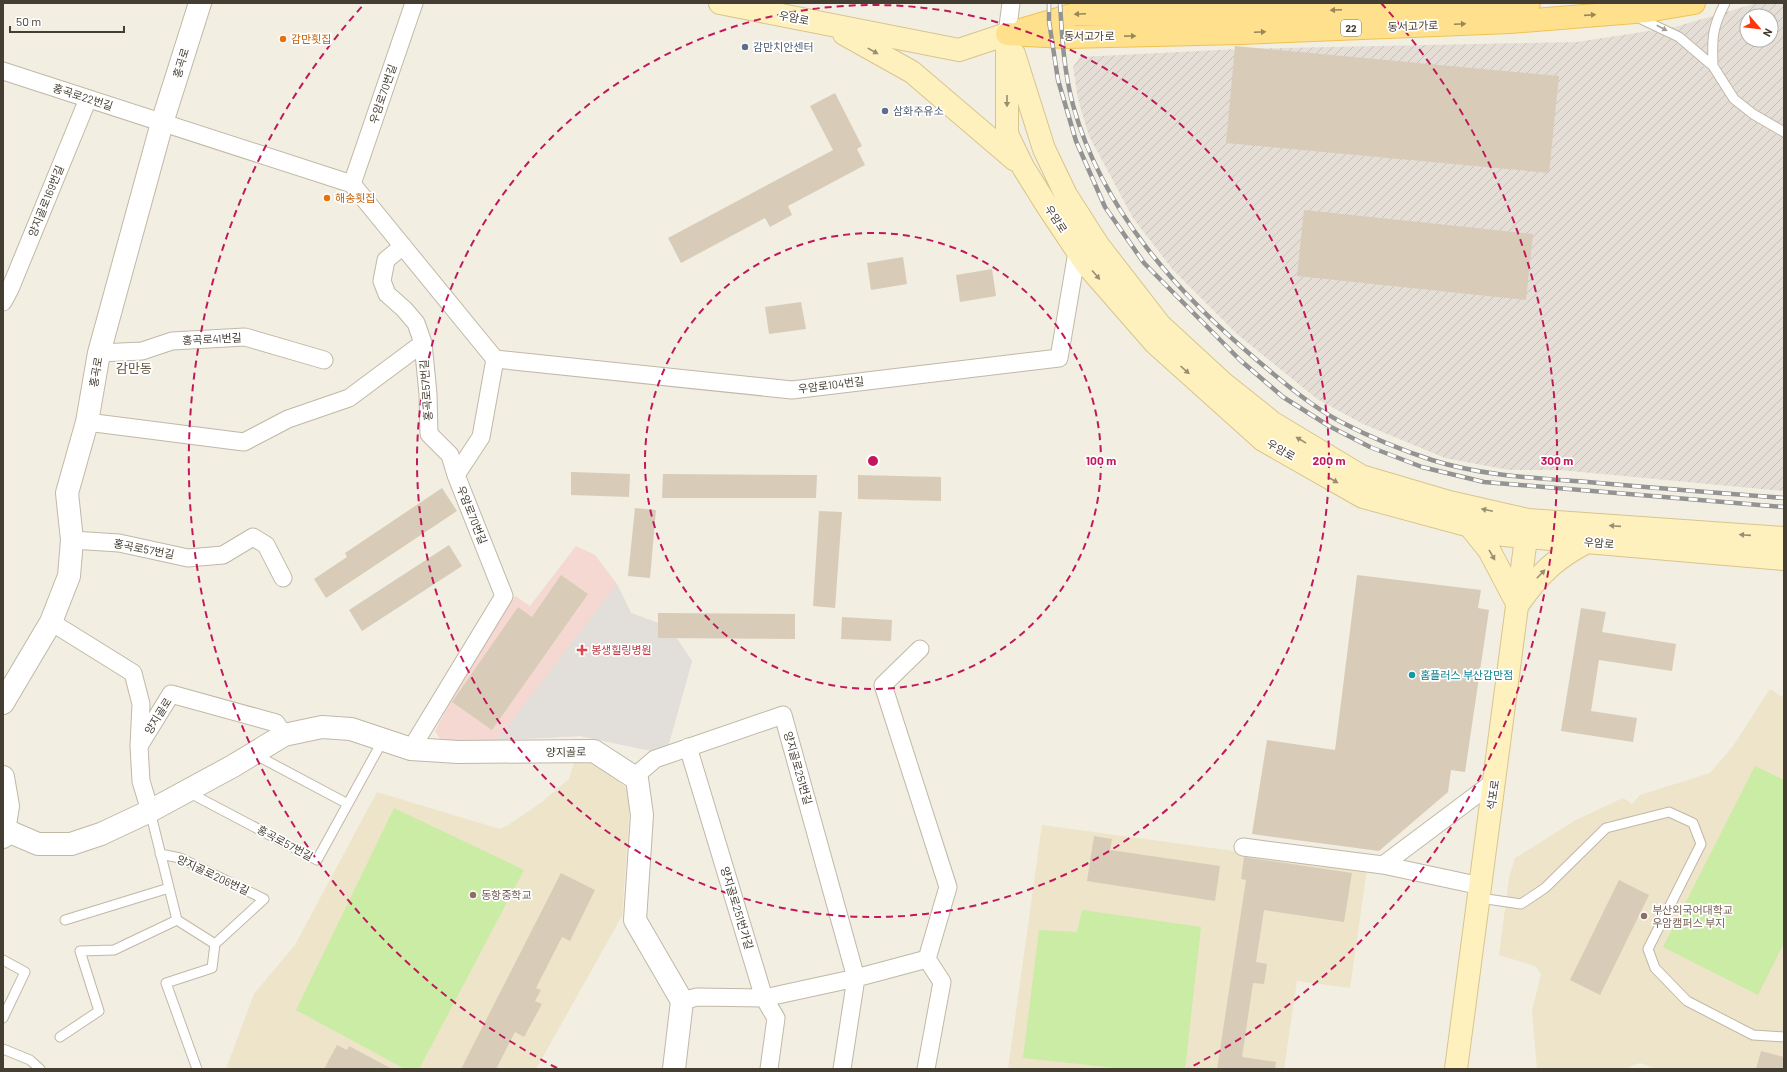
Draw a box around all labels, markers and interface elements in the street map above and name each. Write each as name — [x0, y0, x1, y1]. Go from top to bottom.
one-way arrow — [1330, 7, 1342, 14]
scale bar — [10, 8, 124, 34]
street label: 우암로 — [778, 8, 810, 27]
north arrow — [1739, 8, 1779, 48]
one-way arrow — [1074, 10, 1086, 17]
one-way arrow — [1584, 12, 1596, 19]
text: 50 m — [16, 14, 41, 28]
street label: 동서고가로 — [1387, 18, 1438, 33]
road number: 22 — [1341, 20, 1361, 36]
one-way arrow — [1454, 21, 1467, 27]
one-way arrow — [1656, 24, 1668, 31]
text: N — [1761, 27, 1776, 39]
street label: 동서고가로 — [1064, 29, 1114, 42]
one-way arrow — [1254, 29, 1266, 36]
place label: 감만횟집 — [291, 32, 331, 45]
one-way arrow — [1124, 32, 1136, 39]
marker: 감만횟집 — [278, 34, 288, 44]
place label: 감만치안센터 — [753, 40, 814, 53]
marker: 감만치안센터 — [740, 42, 750, 52]
street label: 홍곡로 — [170, 46, 191, 79]
one-way arrow — [868, 47, 879, 54]
street label: 우암로70번길 — [366, 62, 399, 125]
street label: 홍곡로22번길 — [51, 81, 115, 112]
one-way arrow — [1004, 95, 1010, 108]
place label: 삼화주유소 — [893, 104, 944, 117]
marker: 삼화주유소 — [880, 106, 890, 116]
street label: 양지골로169번길 — [25, 163, 66, 238]
place label: 해송횟집 — [335, 191, 375, 204]
marker: 해송횟집 — [322, 193, 332, 203]
street label: 우암로 — [1043, 202, 1070, 235]
one-way arrow — [1091, 270, 1101, 280]
street label: 홍곡로41번길 — [182, 330, 242, 347]
street label: 홍곡로 — [86, 356, 105, 388]
street label: 홍곡로57번길 — [417, 359, 434, 421]
district label: 감만동 — [116, 360, 152, 376]
one-way arrow — [1180, 365, 1190, 374]
street label: 우암로104번길 — [797, 374, 865, 395]
street label: 우암로 — [1265, 436, 1298, 463]
one-way arrow — [1296, 436, 1306, 444]
text: 100 m — [1086, 453, 1116, 467]
text: 200 m — [1313, 453, 1345, 467]
text: 300 m — [1541, 453, 1573, 467]
centre of rings — [866, 454, 880, 468]
one-way arrow — [1327, 477, 1339, 484]
street label: 우암로70번길 — [455, 484, 490, 546]
one-way arrow — [1480, 507, 1493, 513]
one-way arrow — [1609, 522, 1621, 529]
one-way arrow — [1739, 531, 1751, 538]
street label: 우암로 — [1583, 535, 1615, 550]
street label: 홍곡로57번길 — [113, 536, 176, 561]
one-way arrow — [1488, 549, 1495, 561]
one-way arrow — [1536, 569, 1546, 579]
place label: 봉생힐링병원 — [591, 643, 652, 656]
marker: 봉생힐링병원 — [576, 644, 588, 656]
place label: 홈플러스 부산감만점 — [1420, 668, 1513, 681]
marker: 홈플러스 부산감만점 — [1407, 670, 1417, 680]
street label: 양지골로 — [141, 695, 174, 736]
street label: 양지골로251번길 — [782, 730, 815, 806]
street label: 양지골로 — [546, 745, 586, 758]
street label: 석포로 — [1484, 779, 1501, 811]
street label: 홍곡로57번길 — [255, 822, 315, 863]
street label: 양지골로206번길 — [175, 852, 252, 897]
street label: 양지골로251번가길 — [719, 865, 756, 951]
place label: 동항중학교 — [481, 888, 532, 901]
marker: 동항중학교 — [468, 890, 478, 900]
place label: 부산외국어대학교 우암캠퍼스 부지 — [1652, 903, 1733, 929]
marker: 부산외국어대학교 우암캠퍼스 부지 — [1639, 911, 1649, 921]

